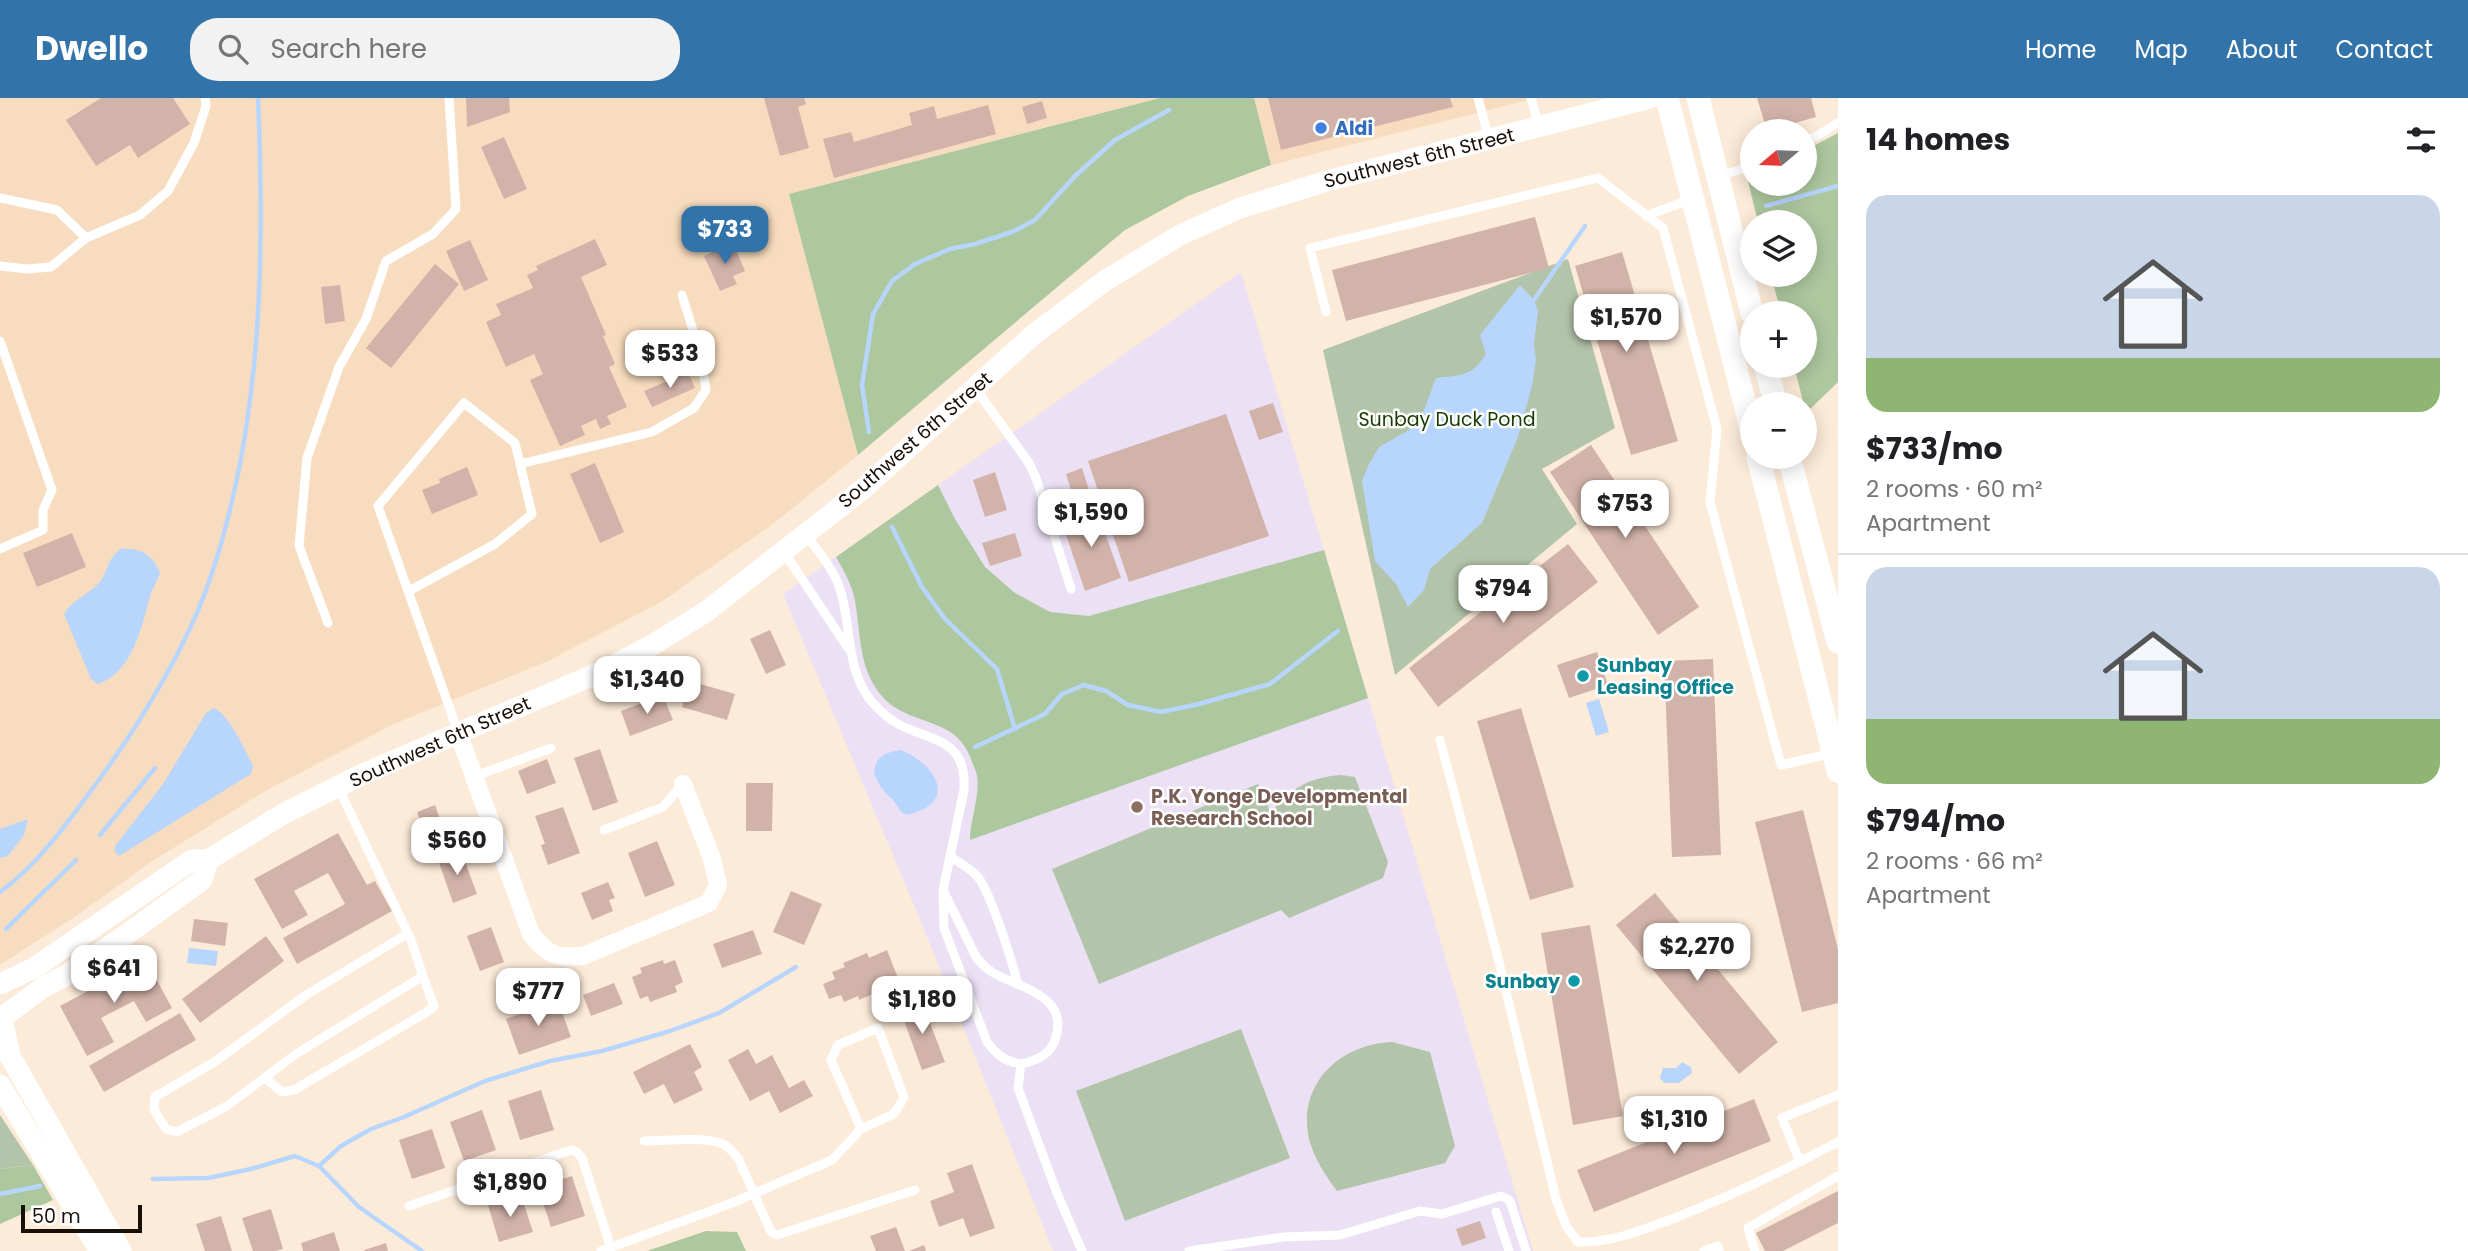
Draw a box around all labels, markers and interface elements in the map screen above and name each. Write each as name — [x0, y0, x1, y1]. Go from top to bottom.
search box — [190, 18, 680, 81]
text: Dwello — [35, 25, 148, 72]
icon: search — [214, 30, 252, 68]
text: Search here — [270, 31, 427, 67]
text: Home — [2025, 33, 2097, 66]
text: Map — [2135, 33, 2188, 66]
text: About — [2226, 33, 2297, 66]
text: Contact — [2335, 33, 2433, 66]
place label: Aldi — [1335, 115, 1373, 142]
text: 14 homes — [1866, 118, 2010, 161]
north arrow — [1740, 119, 1816, 196]
map controls — [1740, 119, 1817, 469]
marker: Aldi — [1313, 120, 1329, 136]
street label: Southwest 6th Street — [1321, 121, 1517, 195]
icon: filters — [2402, 121, 2440, 159]
pin: $733 — [684, 206, 766, 266]
button: layers — [1740, 210, 1817, 287]
text: $733 — [697, 213, 753, 245]
icon: home — [2090, 241, 2216, 367]
pin: $1,570 — [1569, 294, 1683, 354]
text: $1,570 — [1590, 301, 1662, 333]
button: + — [1740, 301, 1817, 378]
pin: $533 — [629, 330, 711, 390]
text: $533 — [641, 337, 699, 369]
street label: Southwest 6th Street — [832, 366, 998, 514]
button: − — [1740, 392, 1817, 469]
park label: Sunbay Duck Pond — [1358, 406, 1536, 433]
text: $733/mo — [1866, 427, 2003, 470]
text: 2 rooms · 60 m² — [1866, 473, 2043, 505]
pin: $753 — [1584, 480, 1666, 540]
text: $753 — [1597, 487, 1653, 519]
pin: $1,590 — [1034, 490, 1148, 549]
text: $1,590 — [1054, 496, 1128, 528]
text: Apartment — [1866, 507, 1991, 539]
pin: $794 — [1462, 566, 1544, 625]
text: $794 — [1474, 572, 1532, 604]
icon: home — [2090, 613, 2216, 739]
place label: Sunbay Leasing Office — [1597, 652, 1734, 701]
pin: $1,340 — [590, 656, 704, 716]
text: $1,340 — [610, 663, 684, 695]
marker: Sunbay Leasing Office — [1575, 668, 1591, 684]
street label: Southwest 6th Street — [345, 690, 535, 794]
place label: P.K. Yonge Developmental Research School — [1151, 783, 1408, 832]
marker: P.K. Yonge Developmental Research School — [1129, 799, 1145, 815]
text: $794/mo — [1866, 799, 2005, 842]
pin: $560 — [416, 818, 498, 877]
text: $560 — [427, 824, 487, 856]
text: 2 rooms · 66 m² — [1866, 845, 2043, 877]
text: Apartment — [1866, 879, 1991, 911]
pin: $2,270 — [1640, 924, 1754, 983]
text: $2,270 — [1659, 930, 1735, 962]
pin: $641 — [73, 946, 155, 1005]
text: $641 — [87, 952, 141, 984]
pin: $777 — [497, 968, 579, 1028]
place label: Sunbay — [1485, 968, 1561, 995]
marker: Sunbay — [1566, 973, 1582, 989]
text: $777 — [512, 975, 564, 1007]
pin: $1,180 — [865, 976, 979, 1036]
text: $1,180 — [888, 983, 956, 1015]
pin: $1,310 — [1617, 1096, 1731, 1156]
text: $1,310 — [1640, 1103, 1708, 1135]
pin: $1,890 — [453, 1160, 567, 1219]
text: $1,890 — [473, 1166, 547, 1198]
scale bar — [21, 1202, 142, 1234]
text: 50 m — [32, 1203, 81, 1230]

